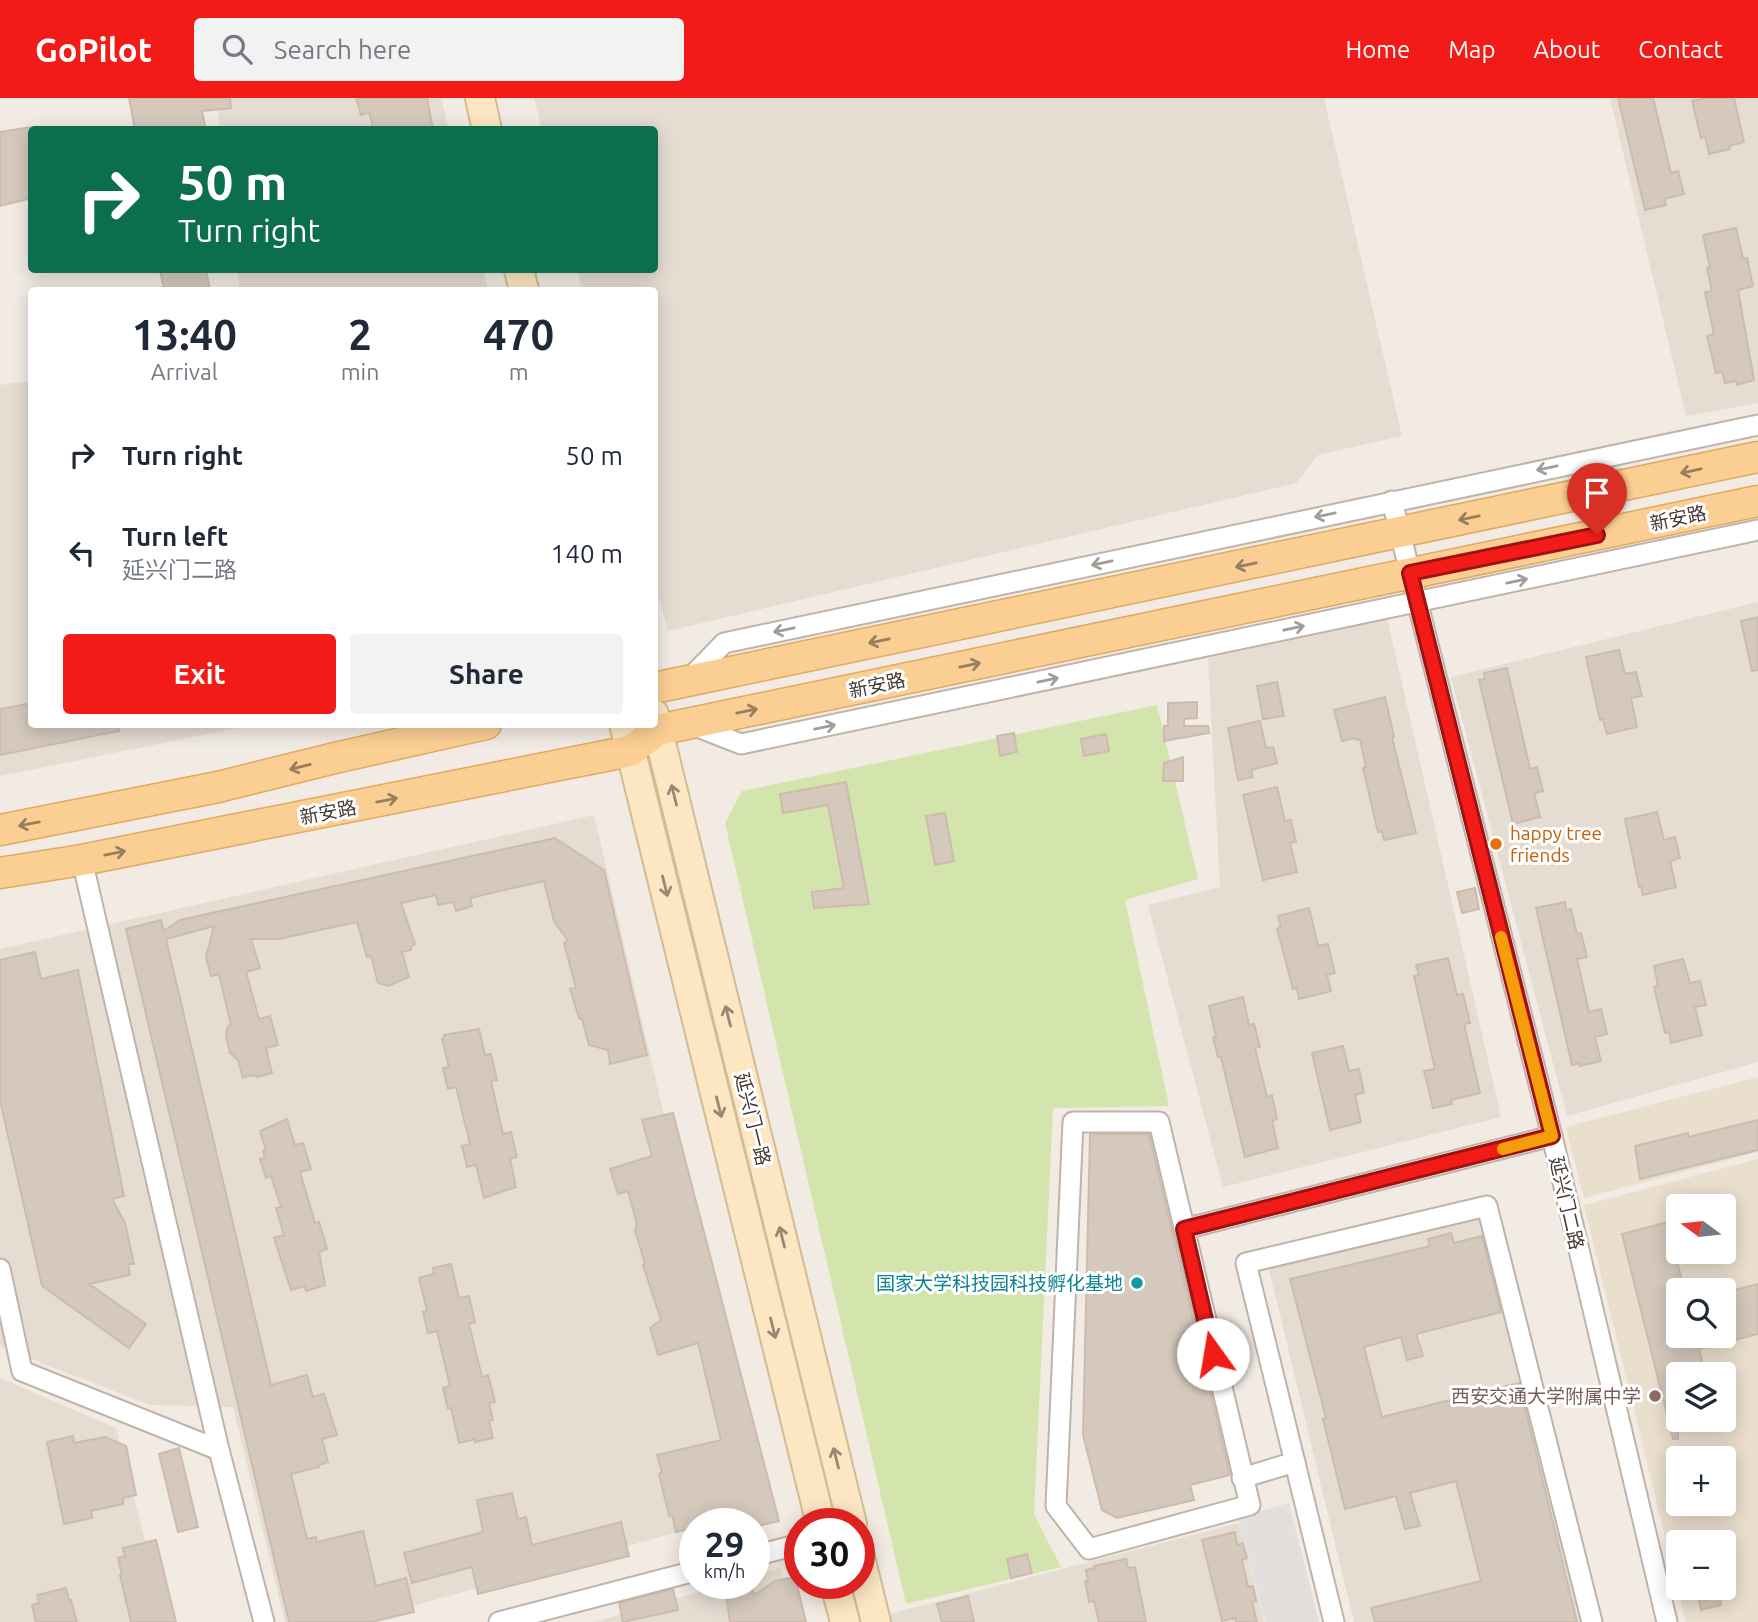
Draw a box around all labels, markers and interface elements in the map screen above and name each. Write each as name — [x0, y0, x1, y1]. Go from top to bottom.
search box — [194, 18, 684, 81]
icon: search — [218, 30, 256, 68]
text: GoPilot — [35, 31, 152, 68]
text: Search here — [274, 35, 411, 64]
text: Home — [1345, 36, 1410, 63]
text: Map — [1448, 36, 1495, 63]
text: About — [1533, 36, 1600, 63]
text: Contact — [1638, 36, 1723, 63]
icon: right — [63, 154, 154, 245]
text: 50 m — [178, 154, 287, 209]
text: Turn right — [178, 212, 320, 248]
text: 13:40 — [132, 311, 237, 358]
text: 2 — [348, 311, 372, 358]
text: 470 — [483, 311, 554, 358]
text: Arrival — [151, 359, 218, 384]
text: min — [341, 359, 379, 384]
text: m — [509, 359, 529, 384]
icon: right — [63, 436, 101, 474]
text: Turn right — [122, 441, 243, 470]
text: 50 m — [565, 441, 623, 470]
one-way arrow — [1536, 462, 1559, 476]
pin — [1567, 463, 1627, 535]
one-way arrow — [1680, 465, 1703, 479]
icon: arrive — [1578, 474, 1616, 512]
street label: 新安路 — [1648, 501, 1708, 535]
one-way arrow — [1314, 509, 1337, 522]
one-way arrow — [1458, 512, 1481, 525]
text: Turn left — [122, 522, 228, 551]
icon: left — [63, 534, 101, 572]
text: 140 m — [551, 539, 623, 568]
one-way arrow — [1091, 556, 1114, 570]
text: 延兴门二路 — [122, 557, 237, 582]
one-way arrow — [1235, 558, 1258, 572]
one-way arrow — [1505, 574, 1528, 588]
one-way arrow — [1282, 620, 1305, 634]
one-way arrow — [773, 624, 796, 638]
button: Exit — [63, 634, 336, 714]
button: Share — [350, 634, 623, 714]
one-way arrow — [868, 635, 891, 649]
one-way arrow — [958, 658, 981, 672]
street label: 新安路 — [847, 668, 907, 702]
one-way arrow — [1036, 672, 1059, 686]
one-way arrow — [735, 704, 758, 718]
one-way arrow — [813, 719, 836, 733]
one-way arrow — [289, 761, 311, 774]
one-way arrow — [666, 784, 680, 807]
one-way arrow — [375, 793, 398, 807]
street label: 新安路 — [298, 796, 358, 828]
one-way arrow — [18, 818, 41, 832]
place label: happy tree friends — [1510, 822, 1602, 866]
marker: happy tree friends — [1488, 836, 1504, 852]
one-way arrow — [104, 846, 126, 859]
one-way arrow — [659, 874, 672, 897]
one-way arrow — [721, 1005, 734, 1028]
street label: 延兴门一路 — [731, 1070, 775, 1168]
one-way arrow — [713, 1095, 726, 1118]
street label: 延兴门二路 — [1546, 1154, 1588, 1252]
north arrow — [1666, 1194, 1736, 1264]
map controls — [1666, 1194, 1736, 1600]
one-way arrow — [775, 1226, 788, 1249]
place label: 国家大学科技园科技孵化基地 — [876, 1272, 1123, 1294]
marker: 国家大学科技园科技孵化基地 — [1129, 1275, 1145, 1291]
button: search — [1666, 1278, 1736, 1348]
one-way arrow — [767, 1316, 780, 1339]
position arrow — [1176, 1317, 1250, 1391]
button: layers — [1666, 1362, 1736, 1432]
place label: 西安交通大学附属中学 — [1451, 1385, 1641, 1407]
marker: 西安交通大学附属中学 — [1647, 1388, 1663, 1404]
button: + — [1666, 1446, 1736, 1516]
one-way arrow — [829, 1447, 842, 1470]
speed limit sign: 30 — [784, 1508, 875, 1599]
text: 29 — [705, 1524, 744, 1564]
button: − — [1666, 1530, 1736, 1600]
text: km/h — [704, 1561, 745, 1581]

